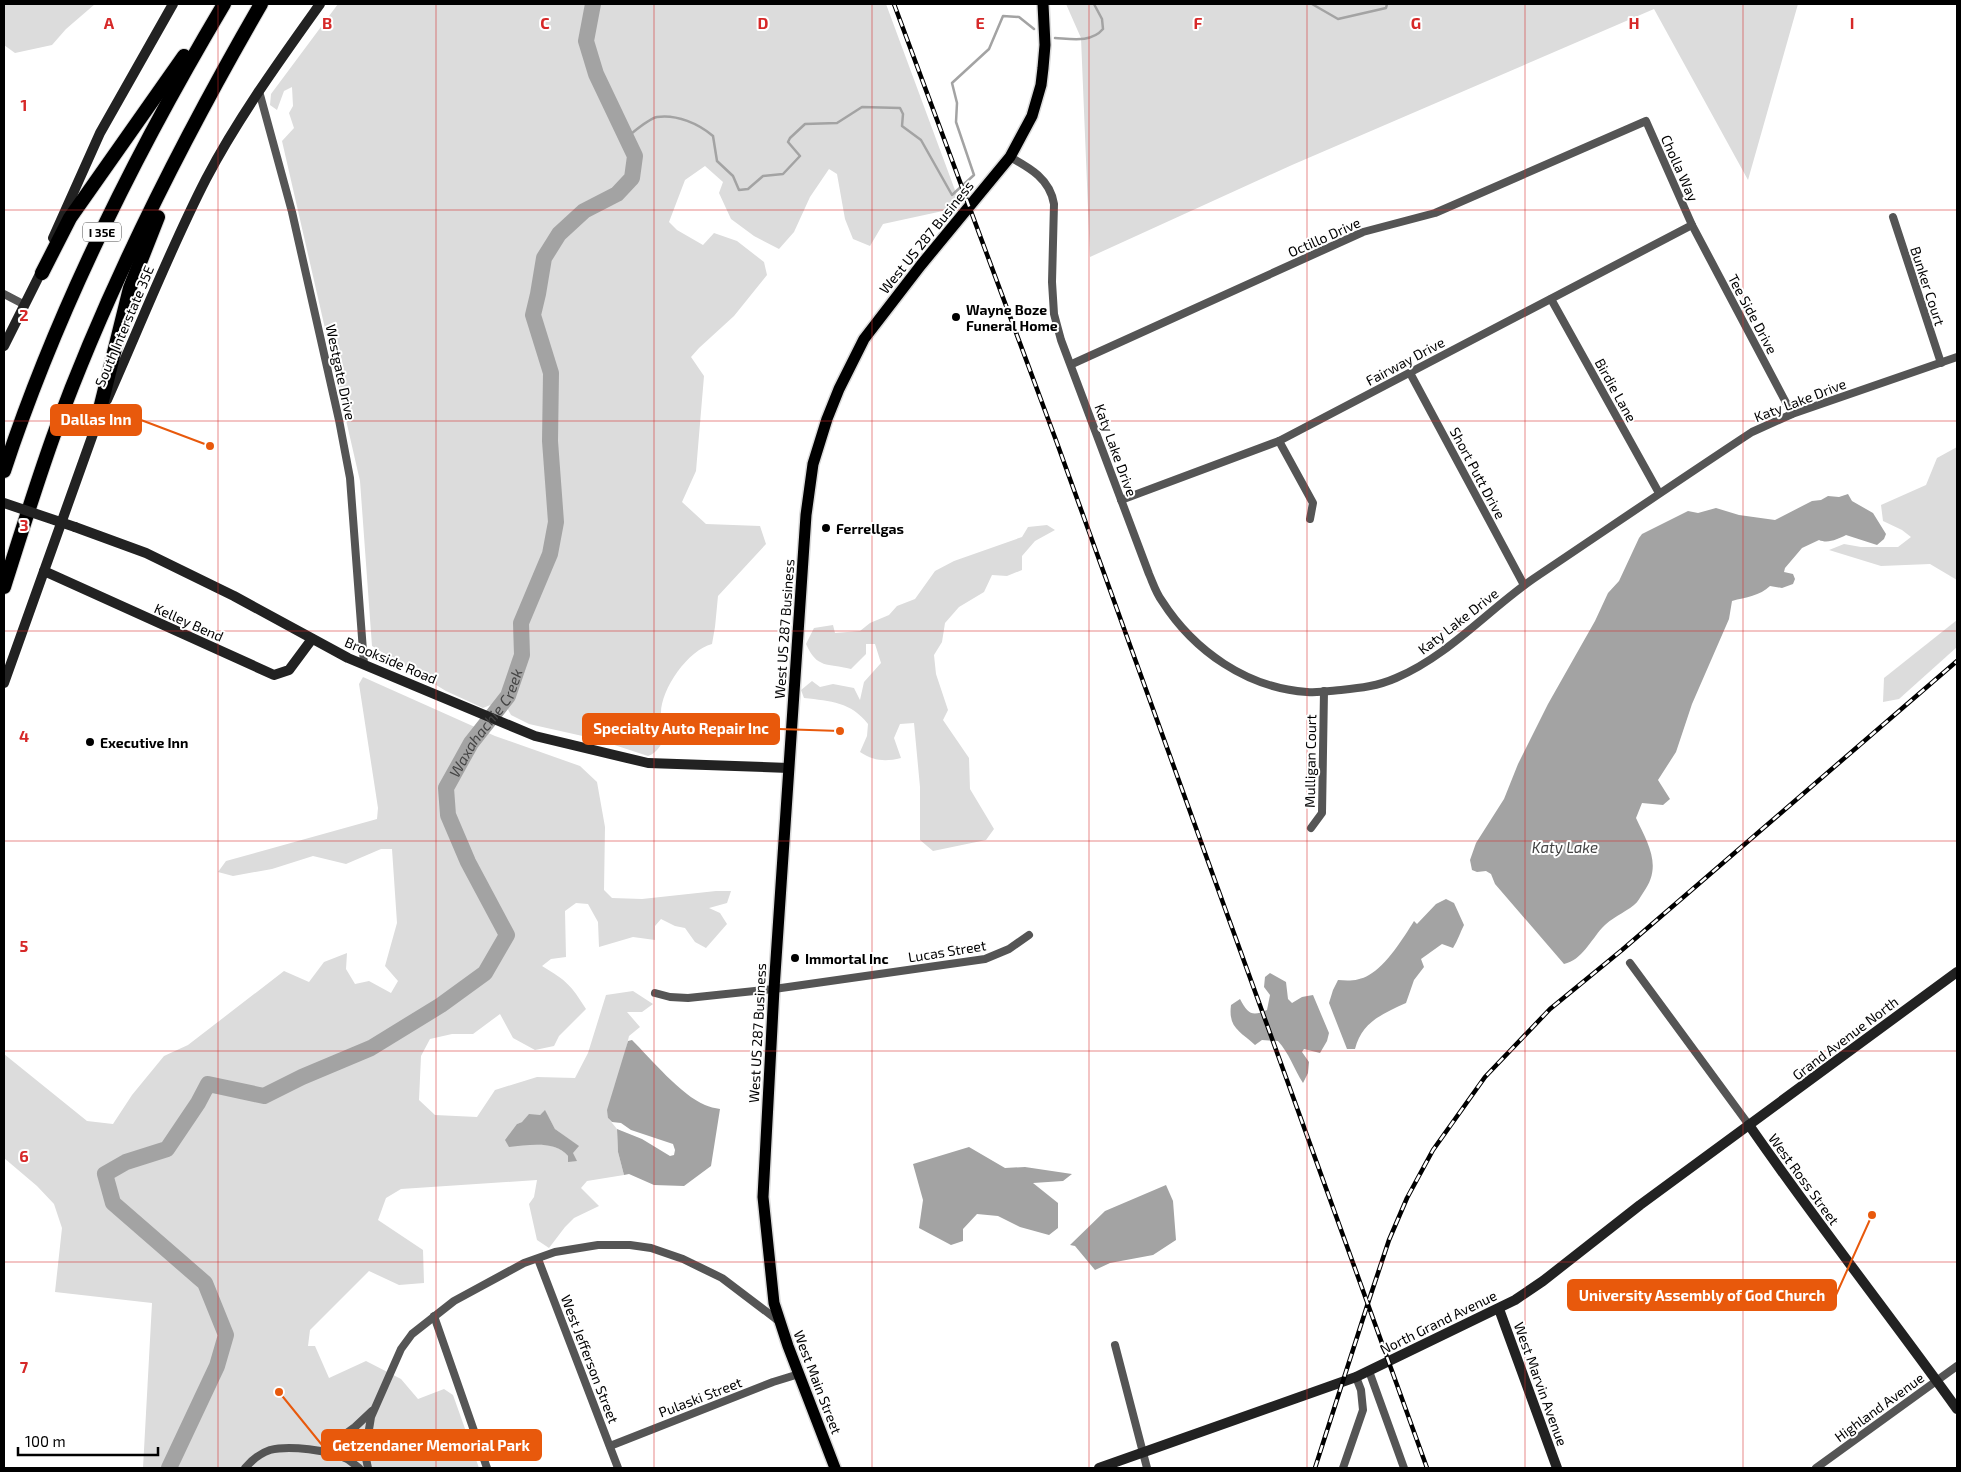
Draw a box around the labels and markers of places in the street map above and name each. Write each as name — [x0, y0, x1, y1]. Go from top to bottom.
place label: Wayne Boze Funeral Home — [966, 301, 1058, 334]
marker: Wayne Boze Funeral Home — [950, 311, 962, 323]
callout: Dallas Inn — [51, 405, 141, 435]
place label: Ferrellgas — [836, 520, 904, 537]
marker: Ferrellgas — [820, 522, 832, 534]
callout: Specialty Auto Repair Inc — [583, 714, 779, 744]
place label: Executive Inn — [100, 734, 188, 751]
marker: Executive Inn — [84, 736, 96, 748]
place label: Immortal Inc — [805, 950, 889, 967]
marker: Immortal Inc — [789, 952, 801, 964]
callout: University Assembly of God Church — [1568, 1280, 1836, 1310]
callout: Getzendaner Memorial Park — [322, 1430, 541, 1460]

